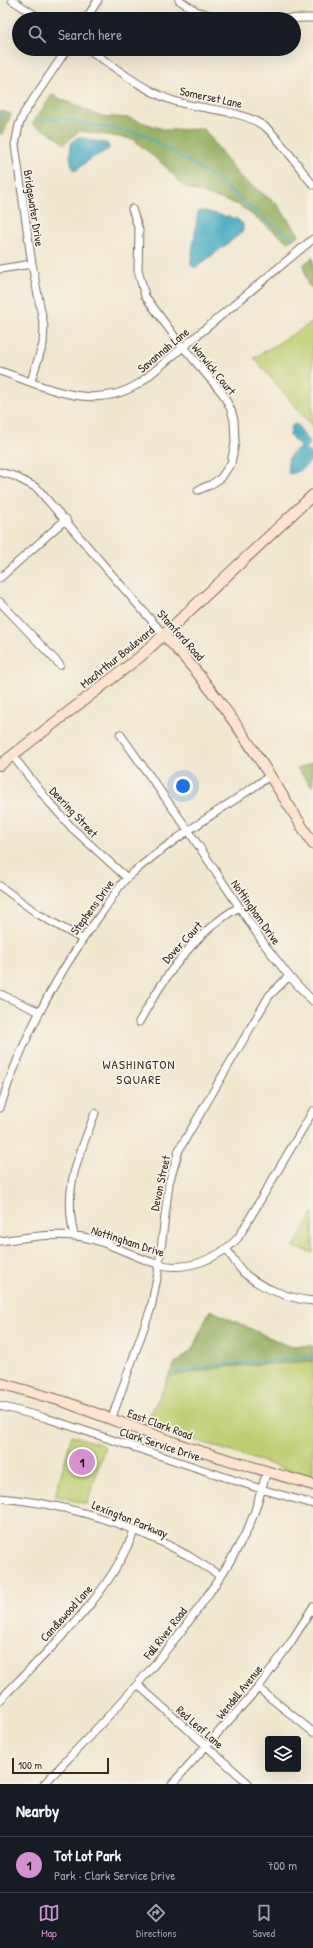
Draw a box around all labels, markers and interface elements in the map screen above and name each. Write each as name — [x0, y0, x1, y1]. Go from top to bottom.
search box — [12, 12, 301, 56]
icon: search — [26, 23, 48, 45]
text: Search here — [58, 24, 122, 45]
street label: Somerset Lane — [178, 82, 244, 112]
street label: Bridgewater Drive — [20, 168, 48, 248]
street label: Savannah Lane — [134, 323, 193, 377]
street label: Warwick Court — [188, 339, 241, 399]
street label: Stamford Road — [153, 606, 209, 664]
street label: MacArthur Boulevard — [76, 622, 158, 692]
your location — [173, 776, 193, 796]
street label: Deering Street — [46, 783, 103, 842]
street label: Stephens Drive — [66, 876, 118, 938]
street label: Nottingham Drive — [227, 876, 285, 948]
street label: Dover Court — [158, 916, 207, 967]
district label: WASHINGTON SQUARE — [103, 1055, 175, 1088]
street label: Devon Street — [146, 1153, 174, 1212]
street label: Nottingham Drive — [89, 1221, 167, 1261]
street label: East Clark Road — [125, 1404, 195, 1444]
street label: Clark Service Drive — [117, 1423, 203, 1465]
pin: 1 — [69, 1447, 95, 1477]
street label: Lexington Parkway — [89, 1496, 171, 1542]
street label: Candlewood Lane — [36, 1581, 96, 1645]
street label: Fall River Road — [139, 1603, 191, 1663]
street label: Wendell Avenue — [212, 1661, 266, 1723]
street label: Red Leaf Lane — [173, 1702, 228, 1753]
map controls — [265, 1736, 301, 1772]
button: layers — [265, 1736, 301, 1772]
scale bar — [12, 1756, 109, 1775]
text: 100 m — [18, 1758, 42, 1772]
text: Nearby — [16, 1799, 59, 1822]
text: Tot Lot Park — [54, 1845, 121, 1866]
text: 1 — [27, 1856, 31, 1874]
text: 700 m — [267, 1856, 297, 1874]
text: Park · Clark Service Drive — [54, 1866, 175, 1884]
tab: Map — [38, 1902, 60, 1940]
tab: Directions — [136, 1902, 177, 1940]
tab: Saved — [253, 1902, 275, 1940]

